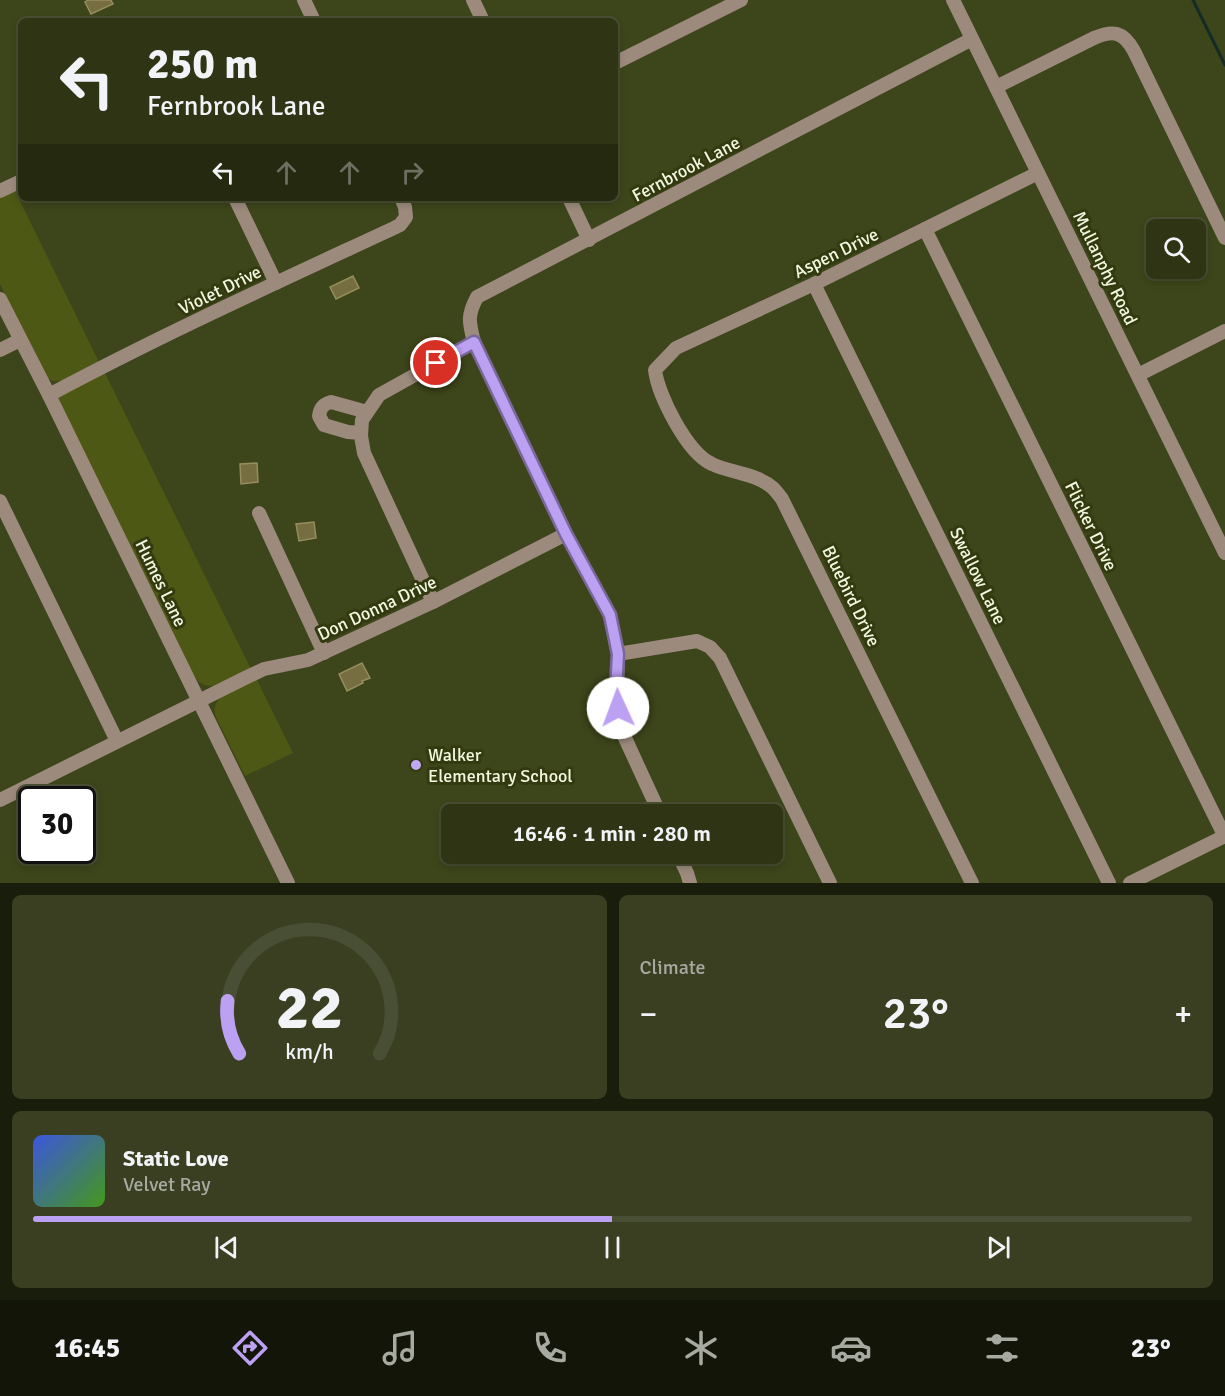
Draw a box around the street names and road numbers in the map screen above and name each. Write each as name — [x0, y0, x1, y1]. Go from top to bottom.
street label: Fernbrook Lane — [628, 131, 744, 207]
street label: Mullanphy Road — [1068, 208, 1142, 328]
street label: Aspen Drive — [790, 223, 882, 283]
street label: Violet Drive — [175, 261, 265, 319]
street label: Flicker Drive — [1060, 478, 1122, 574]
street label: Swallow Lane — [945, 524, 1011, 628]
street label: Humes Lane — [130, 536, 192, 630]
street label: Bluebird Drive — [817, 542, 885, 650]
street label: Don Donna Drive — [314, 571, 440, 645]

